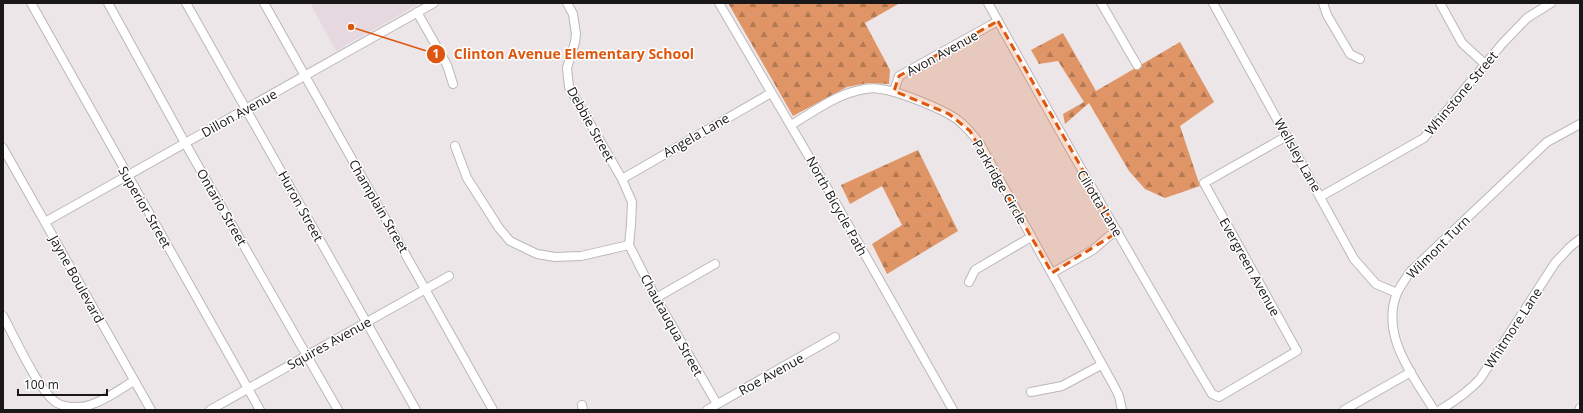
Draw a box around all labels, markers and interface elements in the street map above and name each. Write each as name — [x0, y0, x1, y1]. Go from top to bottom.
street label: Avon Avenue — [903, 26, 981, 80]
callout: Clinton Avenue Elementary School — [426, 41, 702, 67]
text: Clinton Avenue Elementary School — [454, 44, 694, 63]
text: 1 — [433, 45, 439, 62]
street label: Whinstone Street — [1420, 47, 1502, 139]
street label: Debbie Street — [563, 83, 619, 165]
street label: Dillon Avenue — [198, 85, 280, 141]
street label: Angela Lane — [660, 109, 732, 161]
street label: Wellsley Lane — [1270, 115, 1326, 195]
street label: Parkridge Circle — [968, 136, 1032, 228]
street label: North Bicycle Path — [802, 153, 872, 259]
street label: Champlain Street — [345, 156, 413, 256]
street label: Superior Street — [114, 163, 176, 252]
street label: Ontario Street — [193, 165, 251, 249]
street label: Ciliotta Lane — [1073, 166, 1127, 240]
street label: Huron Street — [274, 167, 328, 245]
street label: Wilmont Turn — [1402, 211, 1474, 283]
street label: Evergreen Avenue — [1215, 215, 1285, 319]
street label: Jayne Boulevard — [44, 230, 109, 326]
street label: Chautauqua Street — [636, 271, 708, 380]
street label: Whitmore Lane — [1480, 284, 1546, 372]
street label: Squires Avenue — [284, 312, 374, 374]
street label: Roe Avenue — [735, 349, 807, 399]
scale bar — [18, 371, 107, 397]
text: 100 m — [24, 376, 59, 393]

